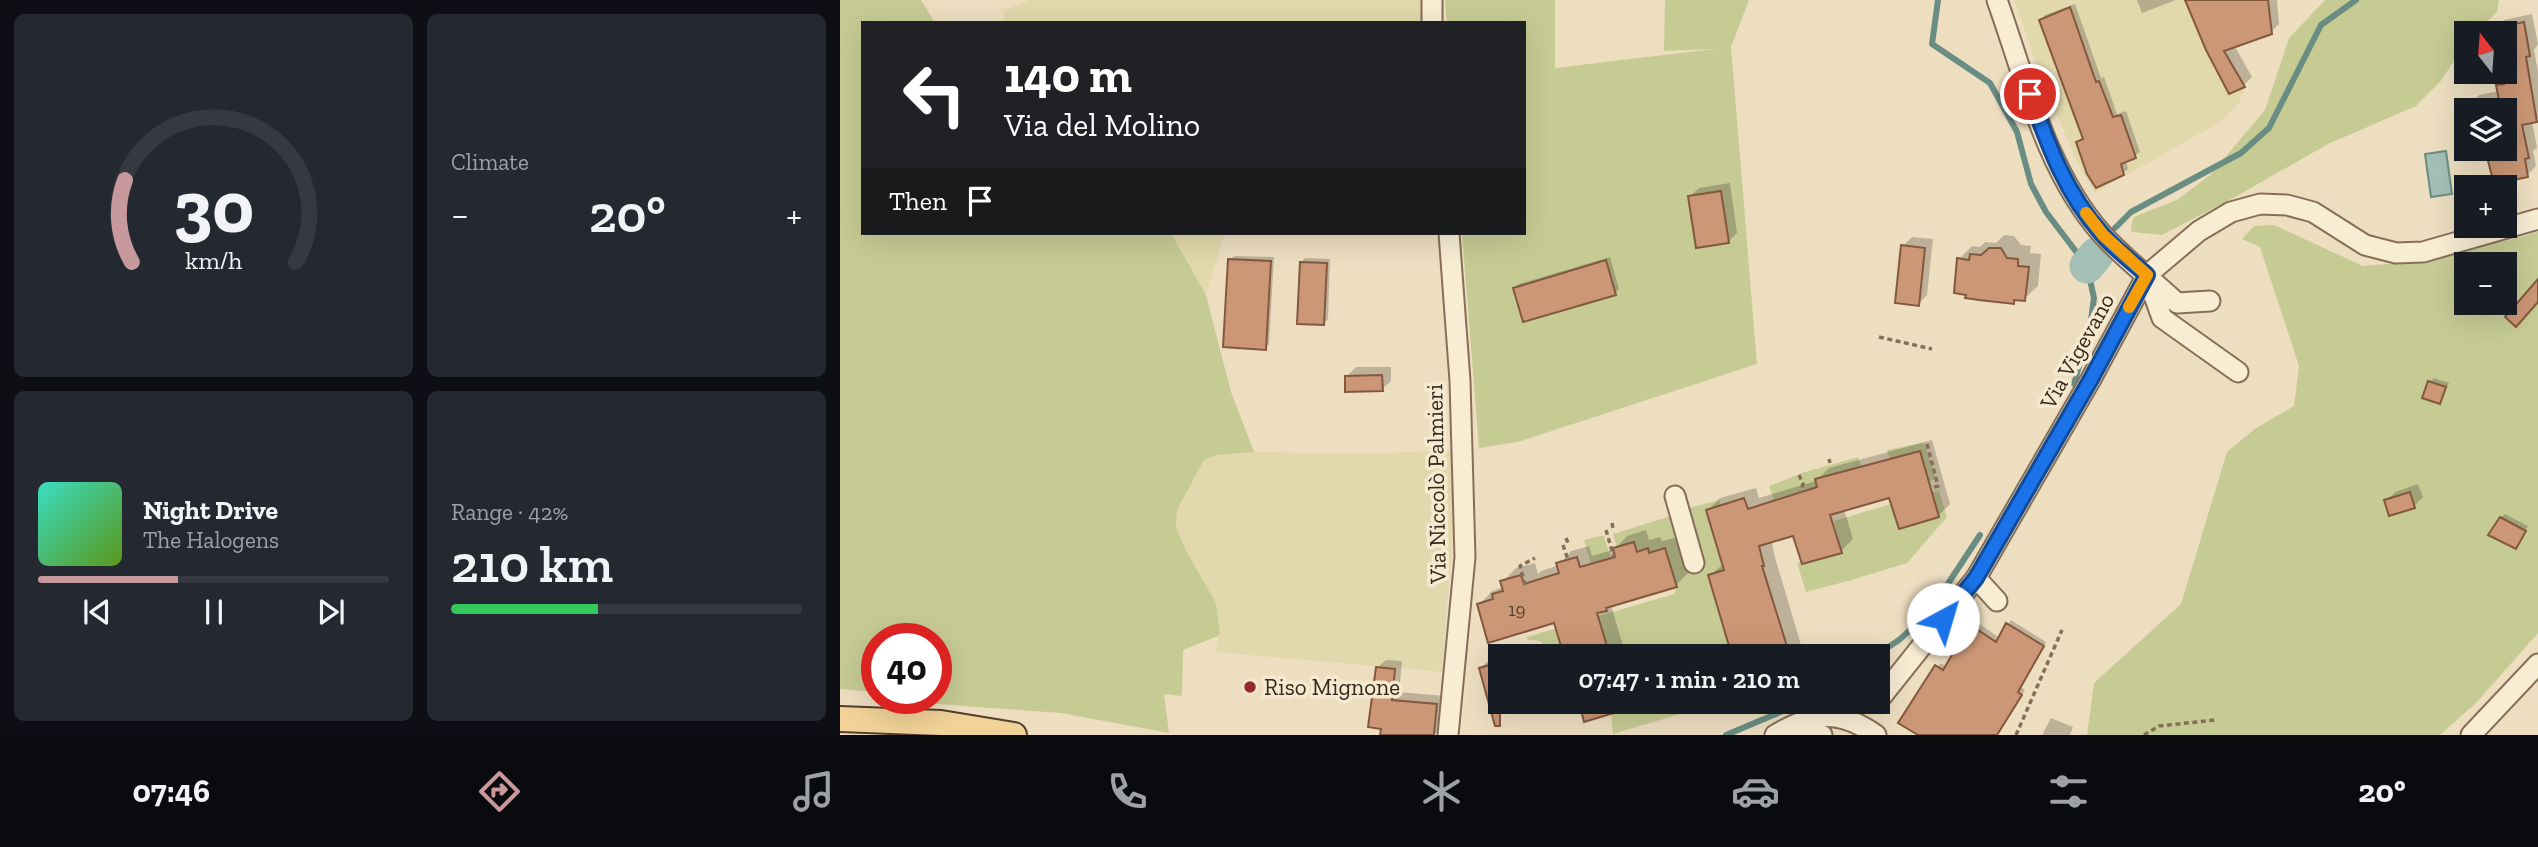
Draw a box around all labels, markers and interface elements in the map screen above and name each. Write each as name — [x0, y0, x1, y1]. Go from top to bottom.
north arrow — [2454, 21, 2516, 84]
map controls — [2454, 21, 2517, 315]
text: 140 m — [1004, 46, 1132, 105]
icon: left — [889, 49, 980, 140]
pin — [2000, 64, 2060, 124]
icon: arrive — [2011, 75, 2049, 113]
button: layers — [2454, 98, 2517, 161]
text: Via del Molino — [1004, 106, 1200, 144]
text: Climate — [451, 148, 529, 176]
text: 30 — [173, 163, 254, 251]
button: + — [2454, 175, 2517, 238]
icon: arrive — [961, 182, 999, 220]
text: 20° — [589, 183, 666, 245]
text: Then — [889, 185, 947, 217]
text: − — [451, 192, 469, 238]
text: + — [786, 192, 802, 238]
text: km/h — [185, 244, 242, 274]
button: − — [2454, 252, 2517, 315]
street label: Via Vigevano — [2033, 288, 2120, 415]
street label: Via Niccolò Palmieri — [1420, 384, 1452, 585]
text: Night Drive — [143, 494, 278, 526]
text: Range · 42% — [451, 498, 568, 526]
text: The Halogens — [143, 526, 279, 554]
text: 210 km — [451, 533, 613, 595]
position arrow — [1906, 582, 1980, 656]
icon: previous — [78, 593, 116, 631]
icon: pause — [195, 593, 233, 631]
icon: next — [312, 593, 350, 631]
house number: 19 — [1508, 598, 1526, 621]
speed limit sign: 40 — [861, 623, 952, 714]
text: 07:47 · 1 min · 210 m — [1578, 663, 1800, 695]
place label: Riso Mignone — [1264, 673, 1400, 701]
marker: Riso Mignone — [1242, 679, 1258, 695]
icon: directions — [475, 767, 524, 816]
icon: music — [789, 767, 838, 816]
icon: phone — [1103, 767, 1152, 816]
icon: climate — [1417, 767, 1466, 816]
icon: car — [1731, 767, 1780, 816]
icon: filters — [2044, 767, 2093, 816]
text: 07:46 — [132, 772, 210, 810]
text: 20° — [2358, 772, 2406, 810]

